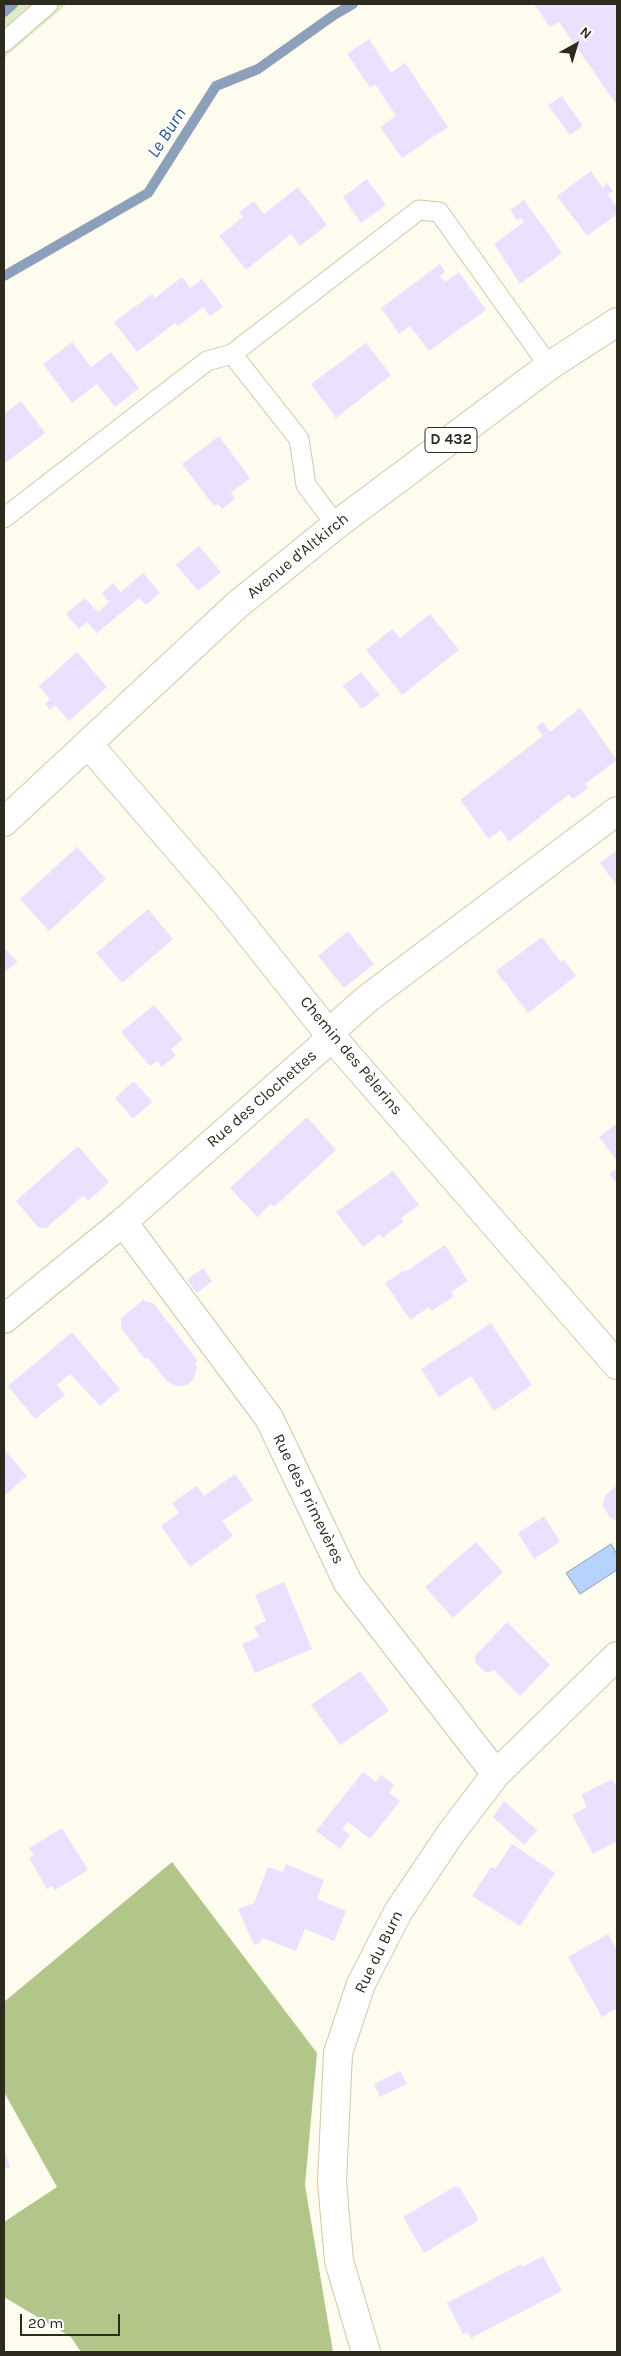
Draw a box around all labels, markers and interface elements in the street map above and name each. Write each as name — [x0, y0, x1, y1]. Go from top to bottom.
north arrow — [551, 20, 601, 70]
text: N — [576, 23, 595, 43]
water label: Le Burn — [143, 104, 191, 162]
road number: D 432 — [425, 428, 477, 452]
street label: Avenue d'Altkirch — [243, 509, 353, 603]
street label: Chemin des Pèlerins — [296, 993, 406, 1119]
street label: Rue des Clochettes — [203, 1046, 321, 1152]
street label: Rue des Primevères — [268, 1431, 348, 1567]
street label: Rue du Burn — [351, 1908, 407, 1996]
scale bar — [22, 2304, 122, 2336]
text: 20 m — [28, 2314, 63, 2332]

